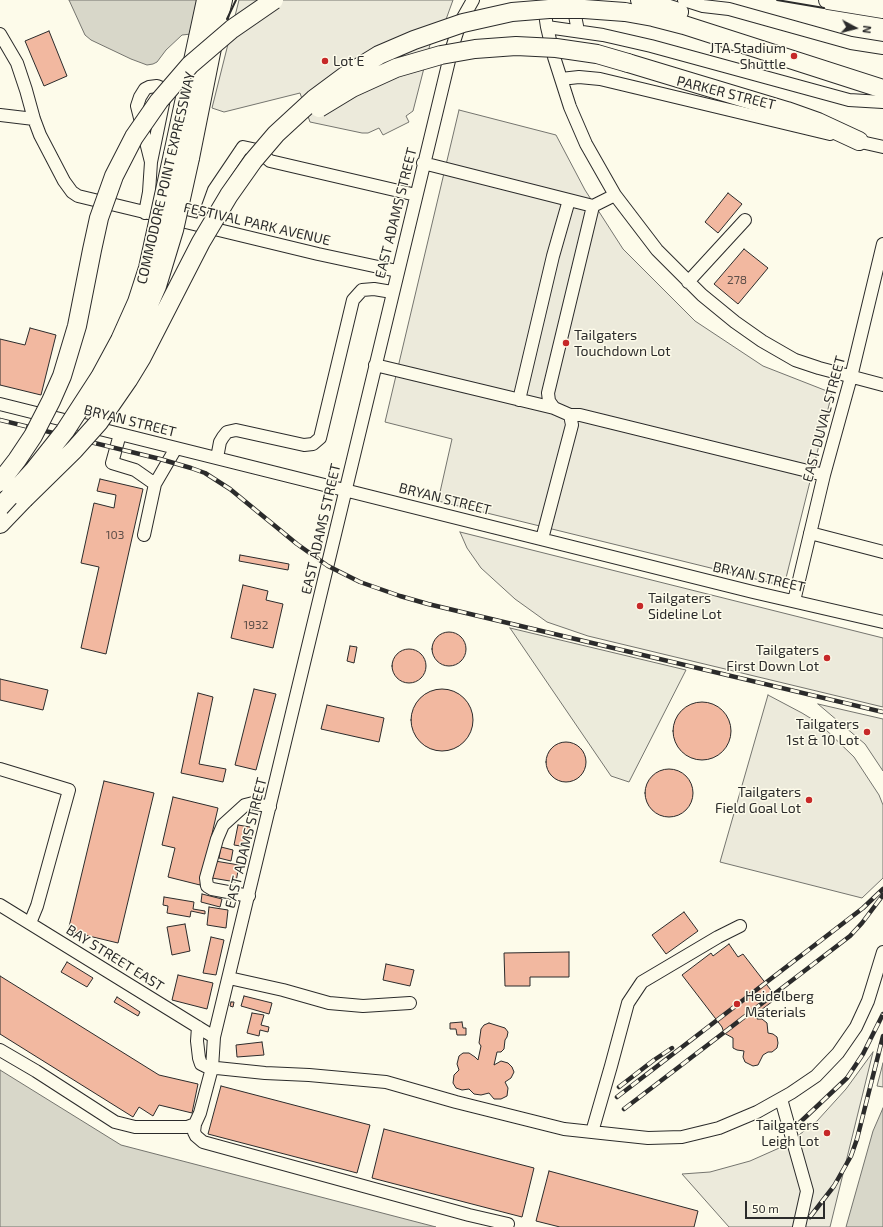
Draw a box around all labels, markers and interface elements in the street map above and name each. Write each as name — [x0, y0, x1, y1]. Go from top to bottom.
north arrow — [835, 8, 875, 48]
text: N — [860, 25, 874, 34]
place label: JTA Stadium Shuttle — [710, 40, 786, 72]
marker: JTA Stadium Shuttle — [789, 51, 799, 61]
place label: Lot E — [333, 53, 364, 69]
marker: Lot E — [320, 56, 330, 66]
street label: COMMODORE POINT EXPRESSWAY — [133, 70, 199, 286]
street label: PARKER STREET — [675, 73, 777, 113]
street label: EAST ADAMS STREET — [372, 146, 420, 280]
street label: FESTIVAL PARK AVENUE — [182, 199, 332, 249]
house number: 278 — [727, 273, 747, 287]
place label: Tailgaters Touchdown Lot — [574, 327, 671, 360]
marker: Tailgaters Touchdown Lot — [561, 338, 571, 348]
street label: EAST DUVAL STREET — [799, 354, 849, 484]
street label: BRYAN STREET — [82, 401, 178, 441]
street label: EAST ADAMS STREET — [298, 462, 344, 596]
street label: BRYAN STREET — [397, 479, 493, 519]
house number: 103 — [106, 528, 124, 542]
street label: BRYAN STREET — [711, 558, 807, 596]
place label: Tailgaters Sideline Lot — [648, 590, 722, 622]
marker: Tailgaters Sideline Lot — [635, 601, 645, 611]
house number: 1932 — [243, 618, 269, 632]
place label: Tailgaters First Down Lot — [726, 642, 819, 674]
marker: Tailgaters First Down Lot — [822, 653, 832, 663]
place label: Tailgaters 1st & 10 Lot — [786, 716, 859, 748]
marker: Tailgaters 1st & 10 Lot — [862, 727, 872, 737]
street label: EAST ADAMS STREET — [222, 776, 270, 910]
place label: Tailgaters Field Goal Lot — [715, 784, 801, 816]
marker: Tailgaters Field Goal Lot — [804, 795, 814, 805]
street label: BAY STREET EAST — [63, 921, 167, 995]
place label: Heidelberg Materials — [745, 988, 814, 1020]
marker: Heidelberg Materials — [732, 999, 742, 1009]
place label: Tailgaters Leigh Lot — [756, 1117, 819, 1150]
marker: Tailgaters Leigh Lot — [822, 1128, 832, 1138]
scale bar — [747, 1193, 827, 1219]
text: 50 m — [752, 1201, 779, 1215]

